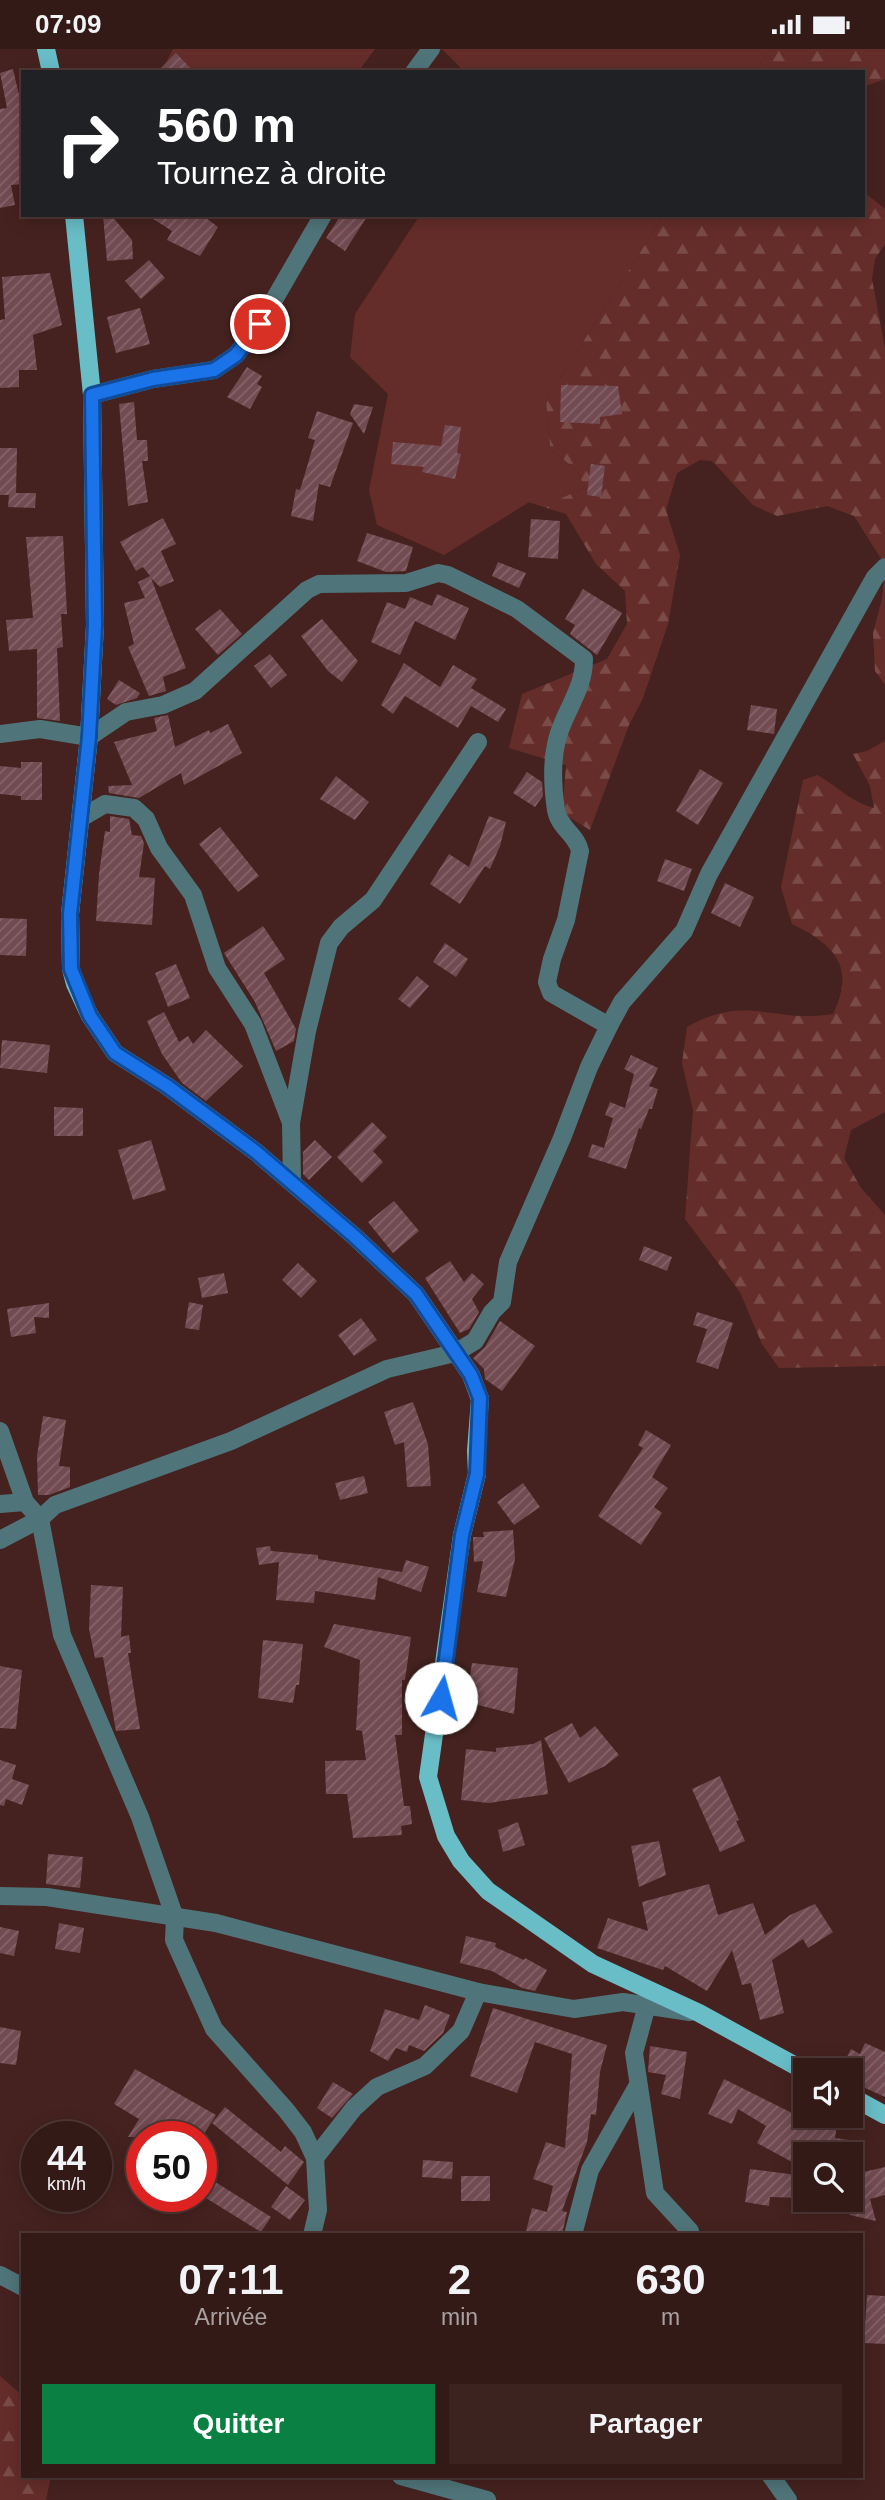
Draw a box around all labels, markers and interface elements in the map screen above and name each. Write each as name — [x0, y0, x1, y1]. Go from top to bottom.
text: 07:09 — [35, 9, 102, 39]
icon: right — [42, 98, 133, 189]
text: 560 m — [157, 98, 296, 152]
text: Tournez à droite — [157, 155, 386, 191]
pin — [230, 294, 290, 354]
icon: arrive — [241, 305, 279, 343]
position arrow — [404, 1661, 478, 1735]
map controls — [793, 2058, 863, 2212]
button: sound — [793, 2058, 863, 2128]
speed limit sign: 50 — [126, 2121, 217, 2212]
text: 44 — [47, 2138, 86, 2177]
button: search — [793, 2142, 863, 2212]
text: km/h — [47, 2174, 86, 2194]
text: 07:11 — [178, 2256, 284, 2303]
text: 2 — [448, 2256, 471, 2303]
text: 630 — [635, 2256, 706, 2303]
text: Arrivée — [195, 2304, 267, 2330]
text: min — [441, 2304, 478, 2330]
text: m — [661, 2304, 680, 2330]
button: Quitter — [42, 2384, 435, 2464]
button: Partager — [449, 2384, 842, 2464]

